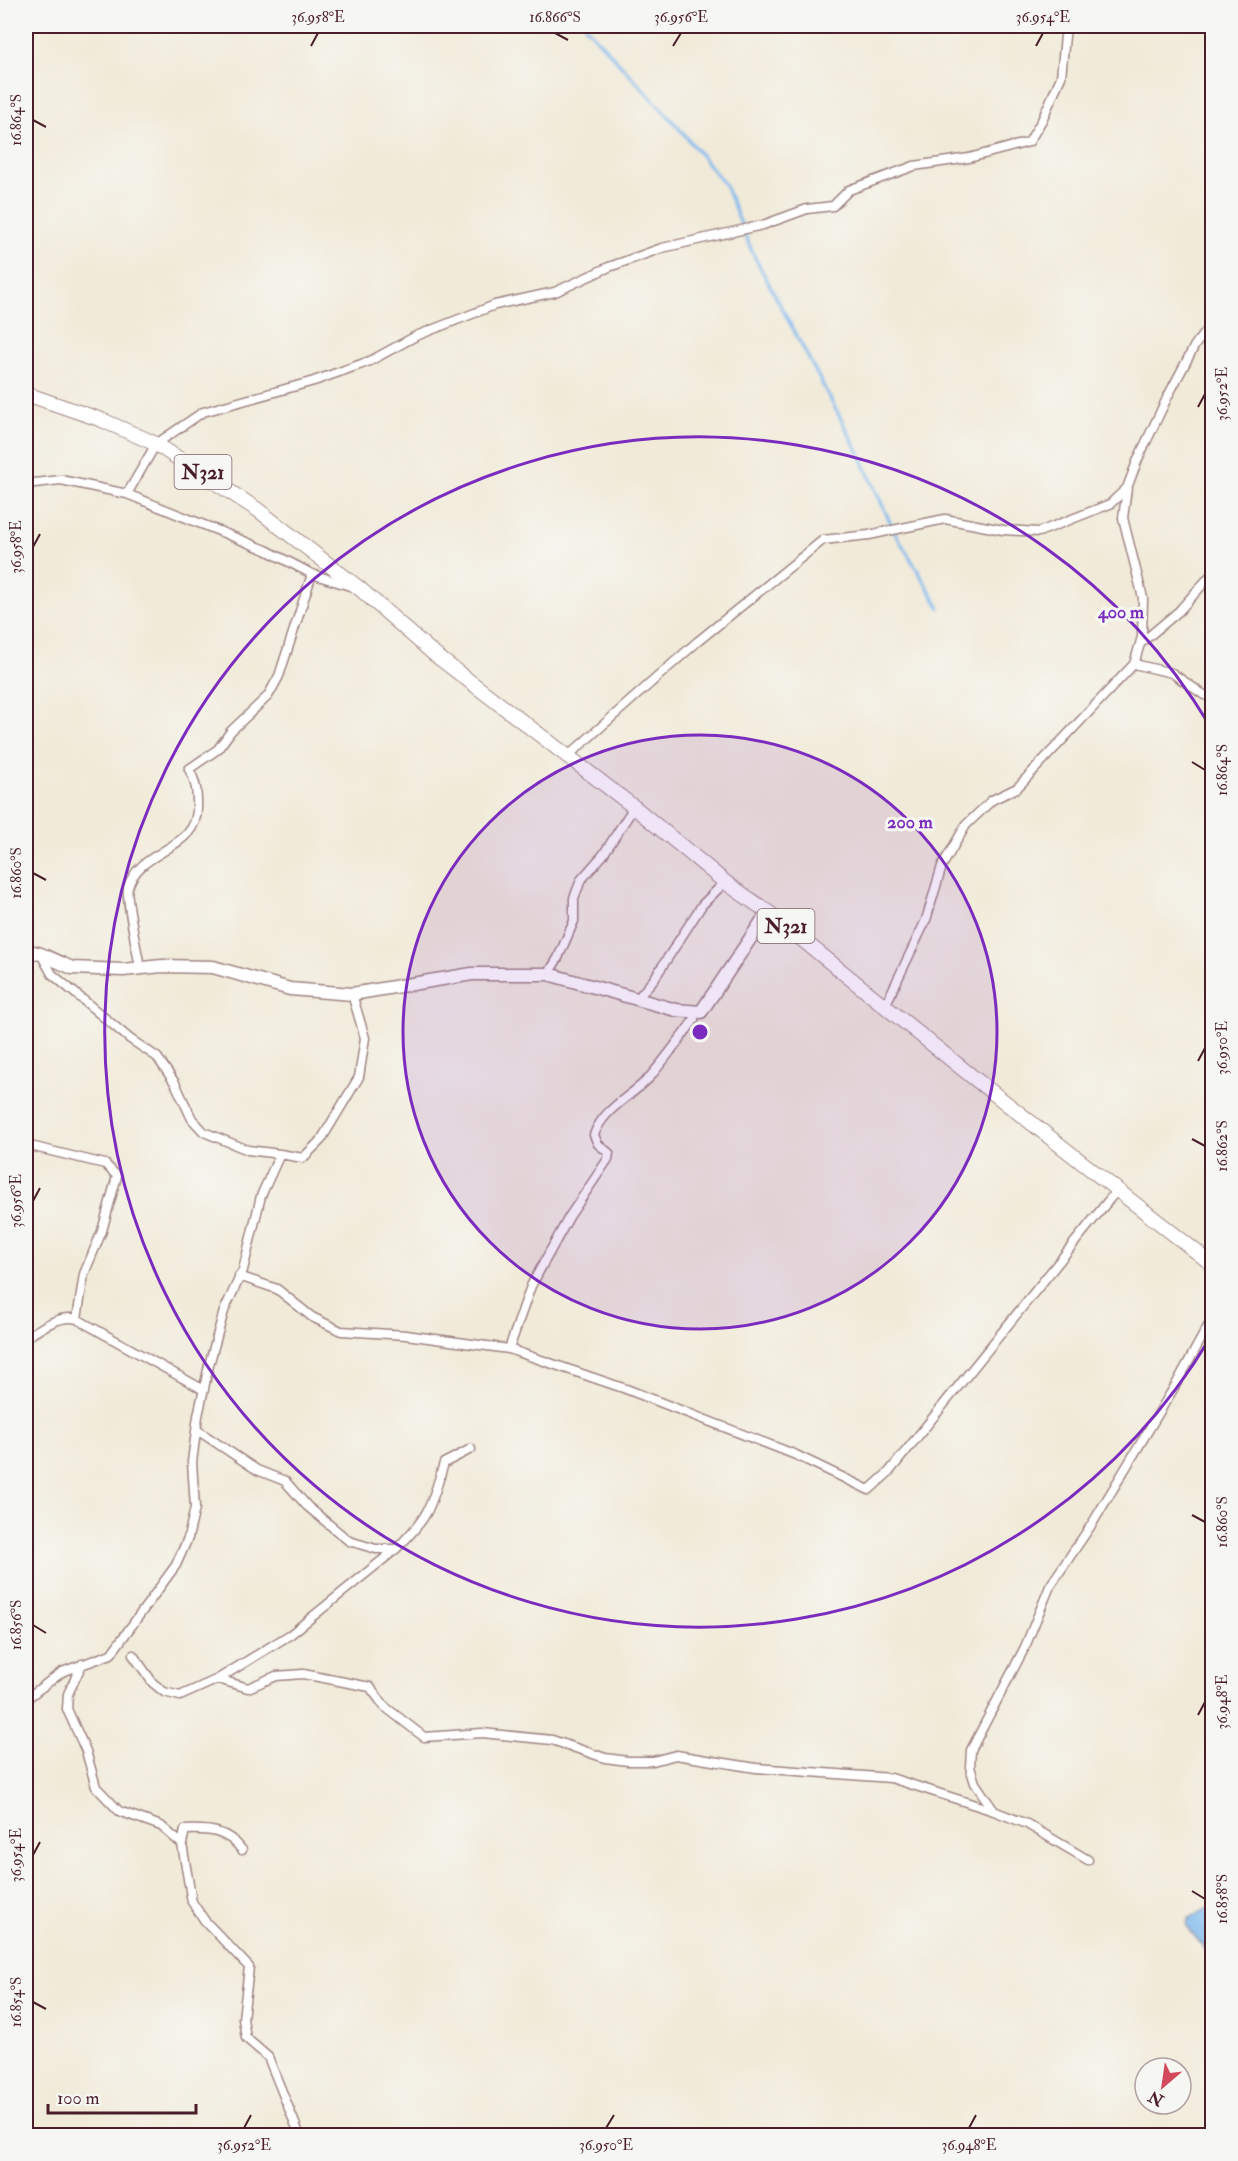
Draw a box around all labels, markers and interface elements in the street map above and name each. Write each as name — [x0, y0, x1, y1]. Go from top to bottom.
text: 36.958°E — [291, 8, 345, 27]
text: 16.866°S — [529, 8, 581, 27]
text: 36.956°E — [654, 8, 708, 27]
text: 36.954°E — [1016, 8, 1070, 27]
text: 16.864°S — [7, 94, 26, 146]
text: 36.952°E — [1213, 367, 1232, 421]
road number: N321 — [174, 455, 232, 489]
text: 36.958°E — [7, 520, 26, 574]
text: 400 m — [1097, 601, 1145, 624]
text: 16.864°S — [1213, 744, 1232, 796]
text: 200 m — [887, 811, 934, 834]
text: 16.860°S — [7, 847, 26, 899]
road number: N321 — [758, 909, 814, 943]
text: 36.950°E — [1213, 1021, 1232, 1075]
centre of rings — [690, 1022, 710, 1042]
text: 16.862°S — [1213, 1120, 1232, 1172]
text: 36.956°E — [7, 1174, 26, 1228]
text: 16.860°S — [1213, 1496, 1232, 1548]
text: 16.856°S — [7, 1600, 26, 1650]
text: 36.948°E — [1213, 1674, 1232, 1730]
text: 36.954°E — [7, 1828, 26, 1882]
text: 16.858°S — [1213, 1874, 1232, 1924]
text: 16.854°S — [7, 1977, 26, 2027]
north arrow — [1133, 2056, 1193, 2116]
scale bar — [48, 2077, 196, 2115]
text: N — [1145, 2086, 1168, 2111]
text: 100 m — [57, 2087, 100, 2110]
text: 36.952°E — [217, 2136, 271, 2155]
text: 36.950°E — [579, 2136, 633, 2155]
text: 36.948°E — [941, 2136, 997, 2155]

